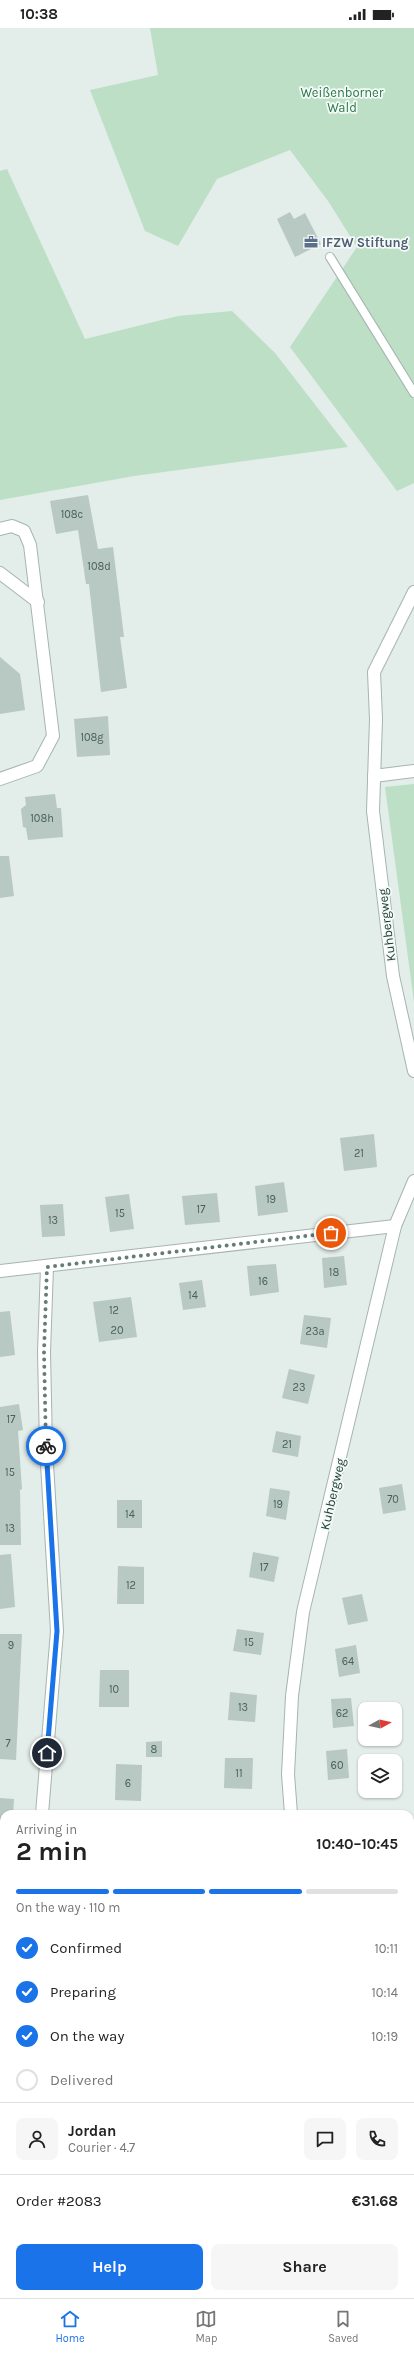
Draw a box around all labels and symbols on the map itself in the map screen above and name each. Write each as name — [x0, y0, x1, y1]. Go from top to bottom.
park label: Weißenborner Wald — [301, 85, 384, 115]
office icon: IFZW Stiftung — [303, 234, 319, 250]
place label: IFZW Stiftung — [322, 235, 409, 250]
house number: 108c — [61, 508, 84, 521]
house number: 108d — [87, 560, 111, 573]
house number: 108g — [80, 731, 104, 744]
house number: 108h — [30, 812, 54, 825]
street label: Kuhbergweg — [375, 887, 398, 962]
house number: 21 — [354, 1147, 364, 1160]
house number: 19 — [266, 1193, 276, 1206]
house number: 17 — [197, 1203, 205, 1216]
house number: 15 — [115, 1207, 125, 1220]
house number: 13 — [48, 1214, 58, 1227]
pin — [314, 1216, 348, 1250]
house number: 18 — [329, 1266, 339, 1279]
house number: 16 — [258, 1275, 268, 1288]
house number: 14 — [188, 1289, 198, 1302]
house number: 12 — [109, 1304, 119, 1317]
house number: 20 — [111, 1324, 123, 1337]
house number: 23a — [306, 1325, 324, 1338]
house number: 23 — [293, 1381, 305, 1394]
house number: 17 — [7, 1413, 15, 1426]
courier — [26, 1426, 66, 1466]
house number: 21 — [282, 1438, 292, 1451]
street label: Kuhbergweg — [317, 1456, 348, 1531]
house number: 15 — [5, 1466, 15, 1479]
house number: 70 — [387, 1493, 399, 1506]
house number: 19 — [273, 1498, 283, 1511]
house number: 14 — [125, 1508, 135, 1521]
house number: 13 — [5, 1522, 15, 1535]
house number: 17 — [260, 1561, 268, 1574]
house number: 12 — [126, 1579, 136, 1592]
house number: 15 — [244, 1636, 254, 1649]
house number: 9 — [8, 1639, 14, 1652]
house number: 64 — [342, 1655, 354, 1668]
house number: 10 — [109, 1683, 119, 1696]
house number: 13 — [238, 1701, 248, 1714]
north arrow — [358, 1702, 402, 1746]
house number: 62 — [336, 1707, 348, 1720]
pin — [30, 1736, 64, 1770]
house number: 7 — [5, 1737, 11, 1750]
house number: 8 — [151, 1743, 158, 1756]
house number: 60 — [331, 1759, 343, 1772]
house number: 11 — [235, 1767, 243, 1780]
house number: 6 — [125, 1777, 131, 1790]

